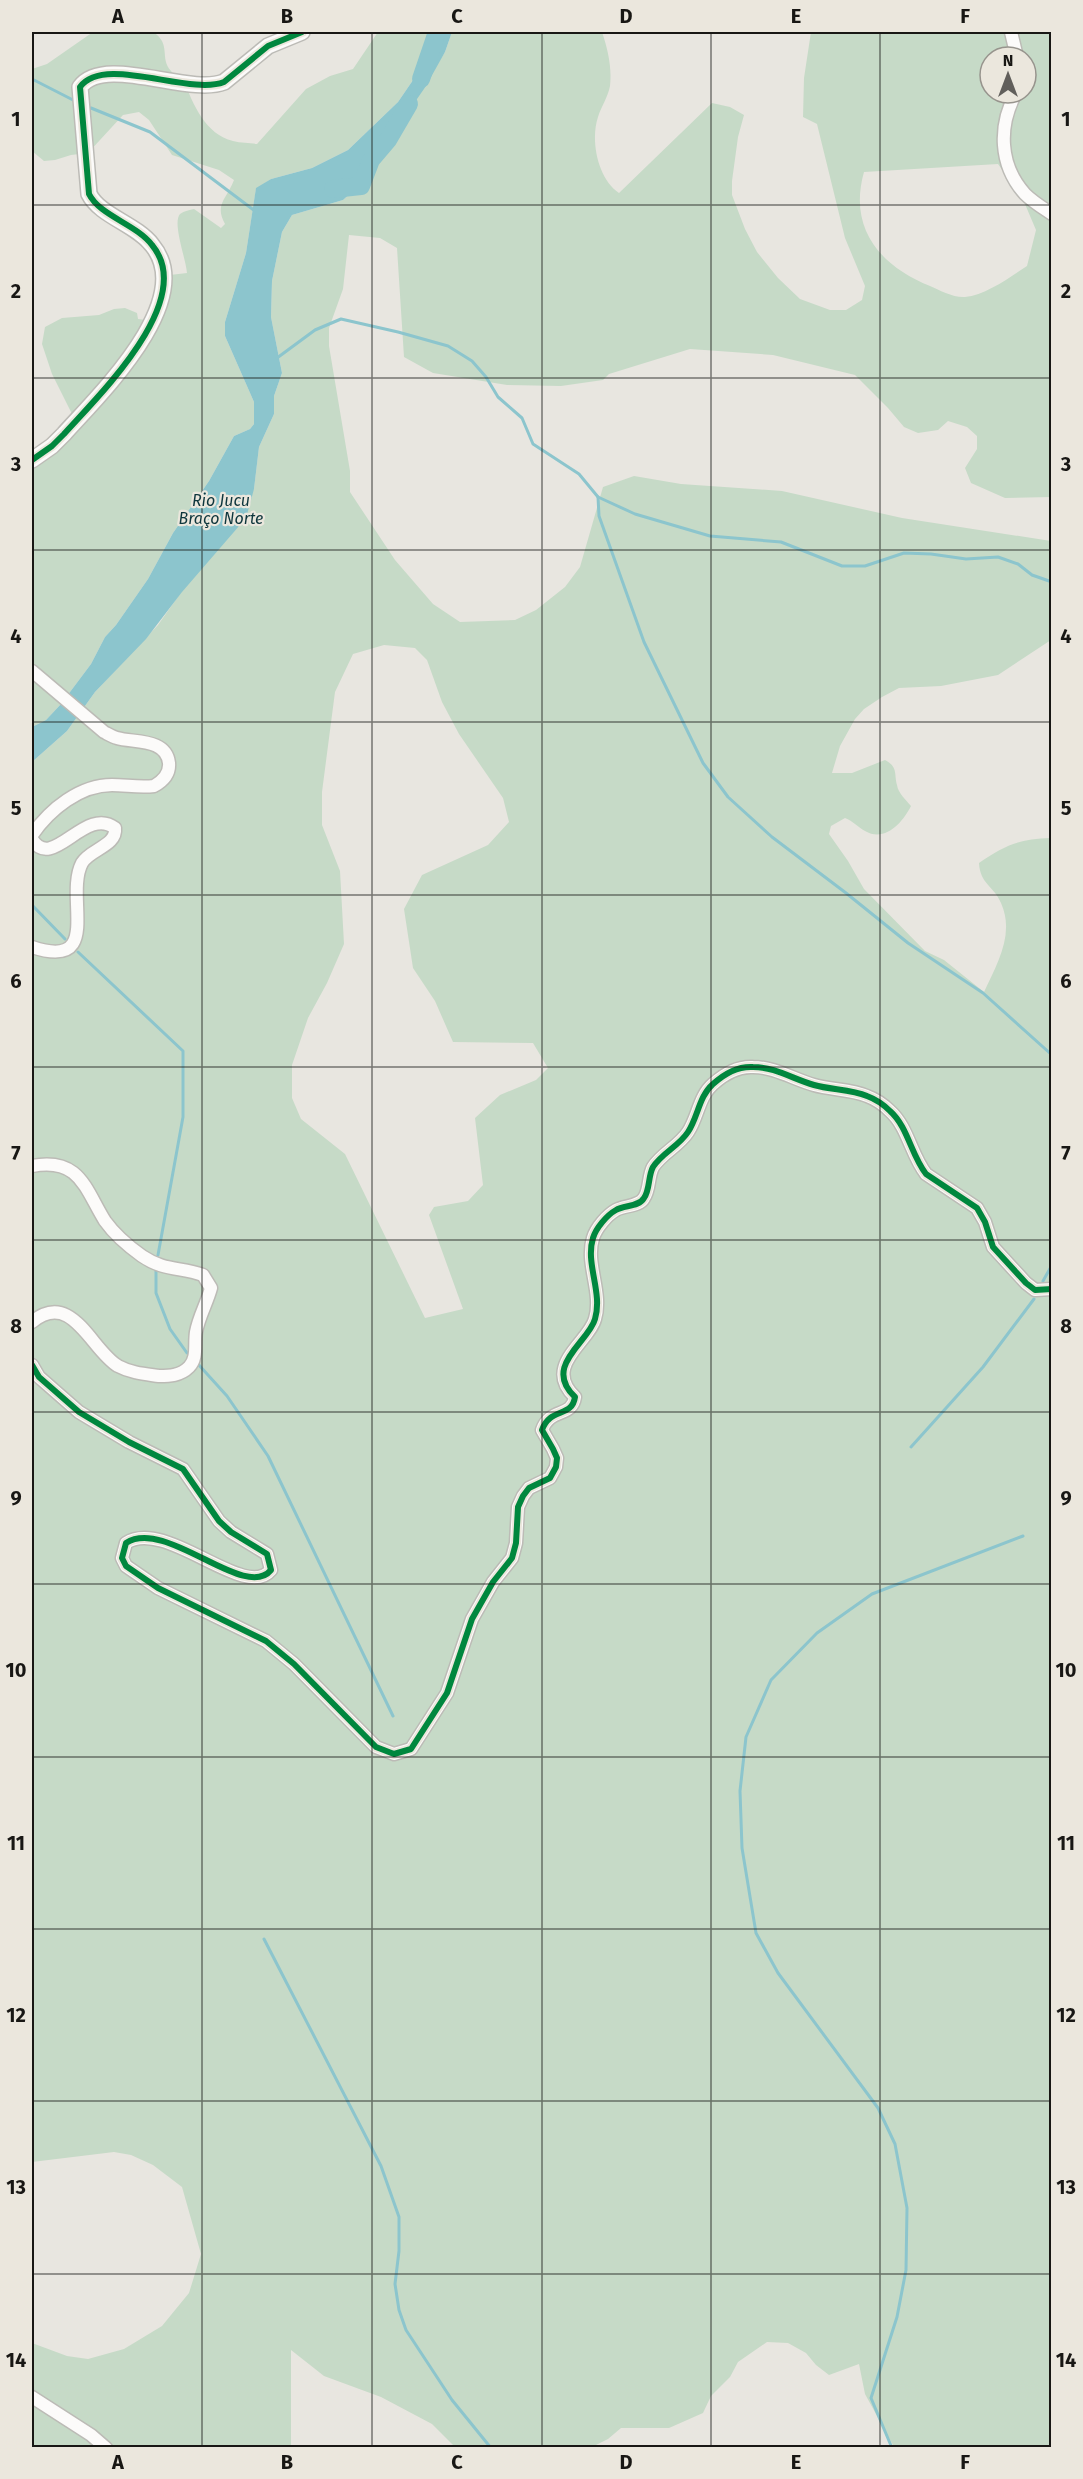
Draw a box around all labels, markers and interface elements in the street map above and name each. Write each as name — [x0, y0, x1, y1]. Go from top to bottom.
text: A — [111, 4, 125, 28]
text: B — [281, 4, 293, 28]
text: C — [451, 4, 463, 28]
text: D — [619, 4, 633, 28]
text: E — [791, 4, 801, 28]
text: F — [960, 4, 970, 28]
north arrow — [978, 45, 1038, 105]
text: N — [1003, 51, 1013, 70]
text: 1 — [11, 107, 21, 131]
text: 1 — [1061, 107, 1071, 131]
text: 2 — [11, 279, 21, 303]
text: 2 — [1061, 279, 1071, 303]
text: 3 — [10, 452, 21, 476]
text: 3 — [1060, 452, 1071, 476]
water label: Rio Jucu Braço Norte — [179, 491, 263, 529]
text: 4 — [10, 624, 22, 648]
text: 4 — [1060, 624, 1072, 648]
text: 5 — [11, 796, 22, 820]
text: 5 — [1061, 796, 1072, 820]
text: 6 — [10, 969, 22, 993]
text: 6 — [1060, 969, 1072, 993]
text: 7 — [11, 1141, 21, 1165]
text: 7 — [1061, 1141, 1071, 1165]
text: 8 — [10, 1314, 22, 1338]
text: 8 — [1060, 1314, 1072, 1338]
text: 9 — [10, 1486, 22, 1510]
text: 9 — [1060, 1486, 1072, 1510]
text: 10 — [6, 1658, 26, 1682]
text: 10 — [1056, 1658, 1076, 1682]
text: 11 — [7, 1831, 25, 1855]
text: 11 — [1057, 1831, 1075, 1855]
text: 12 — [6, 2003, 26, 2027]
text: 12 — [1056, 2003, 1076, 2027]
text: 13 — [6, 2175, 26, 2199]
text: 13 — [1056, 2175, 1076, 2199]
text: 14 — [6, 2348, 26, 2372]
text: 14 — [1056, 2348, 1076, 2372]
text: A — [111, 2450, 125, 2474]
text: B — [281, 2450, 293, 2474]
text: C — [451, 2450, 463, 2474]
text: D — [619, 2450, 633, 2474]
text: E — [791, 2450, 801, 2474]
text: F — [960, 2450, 970, 2474]

